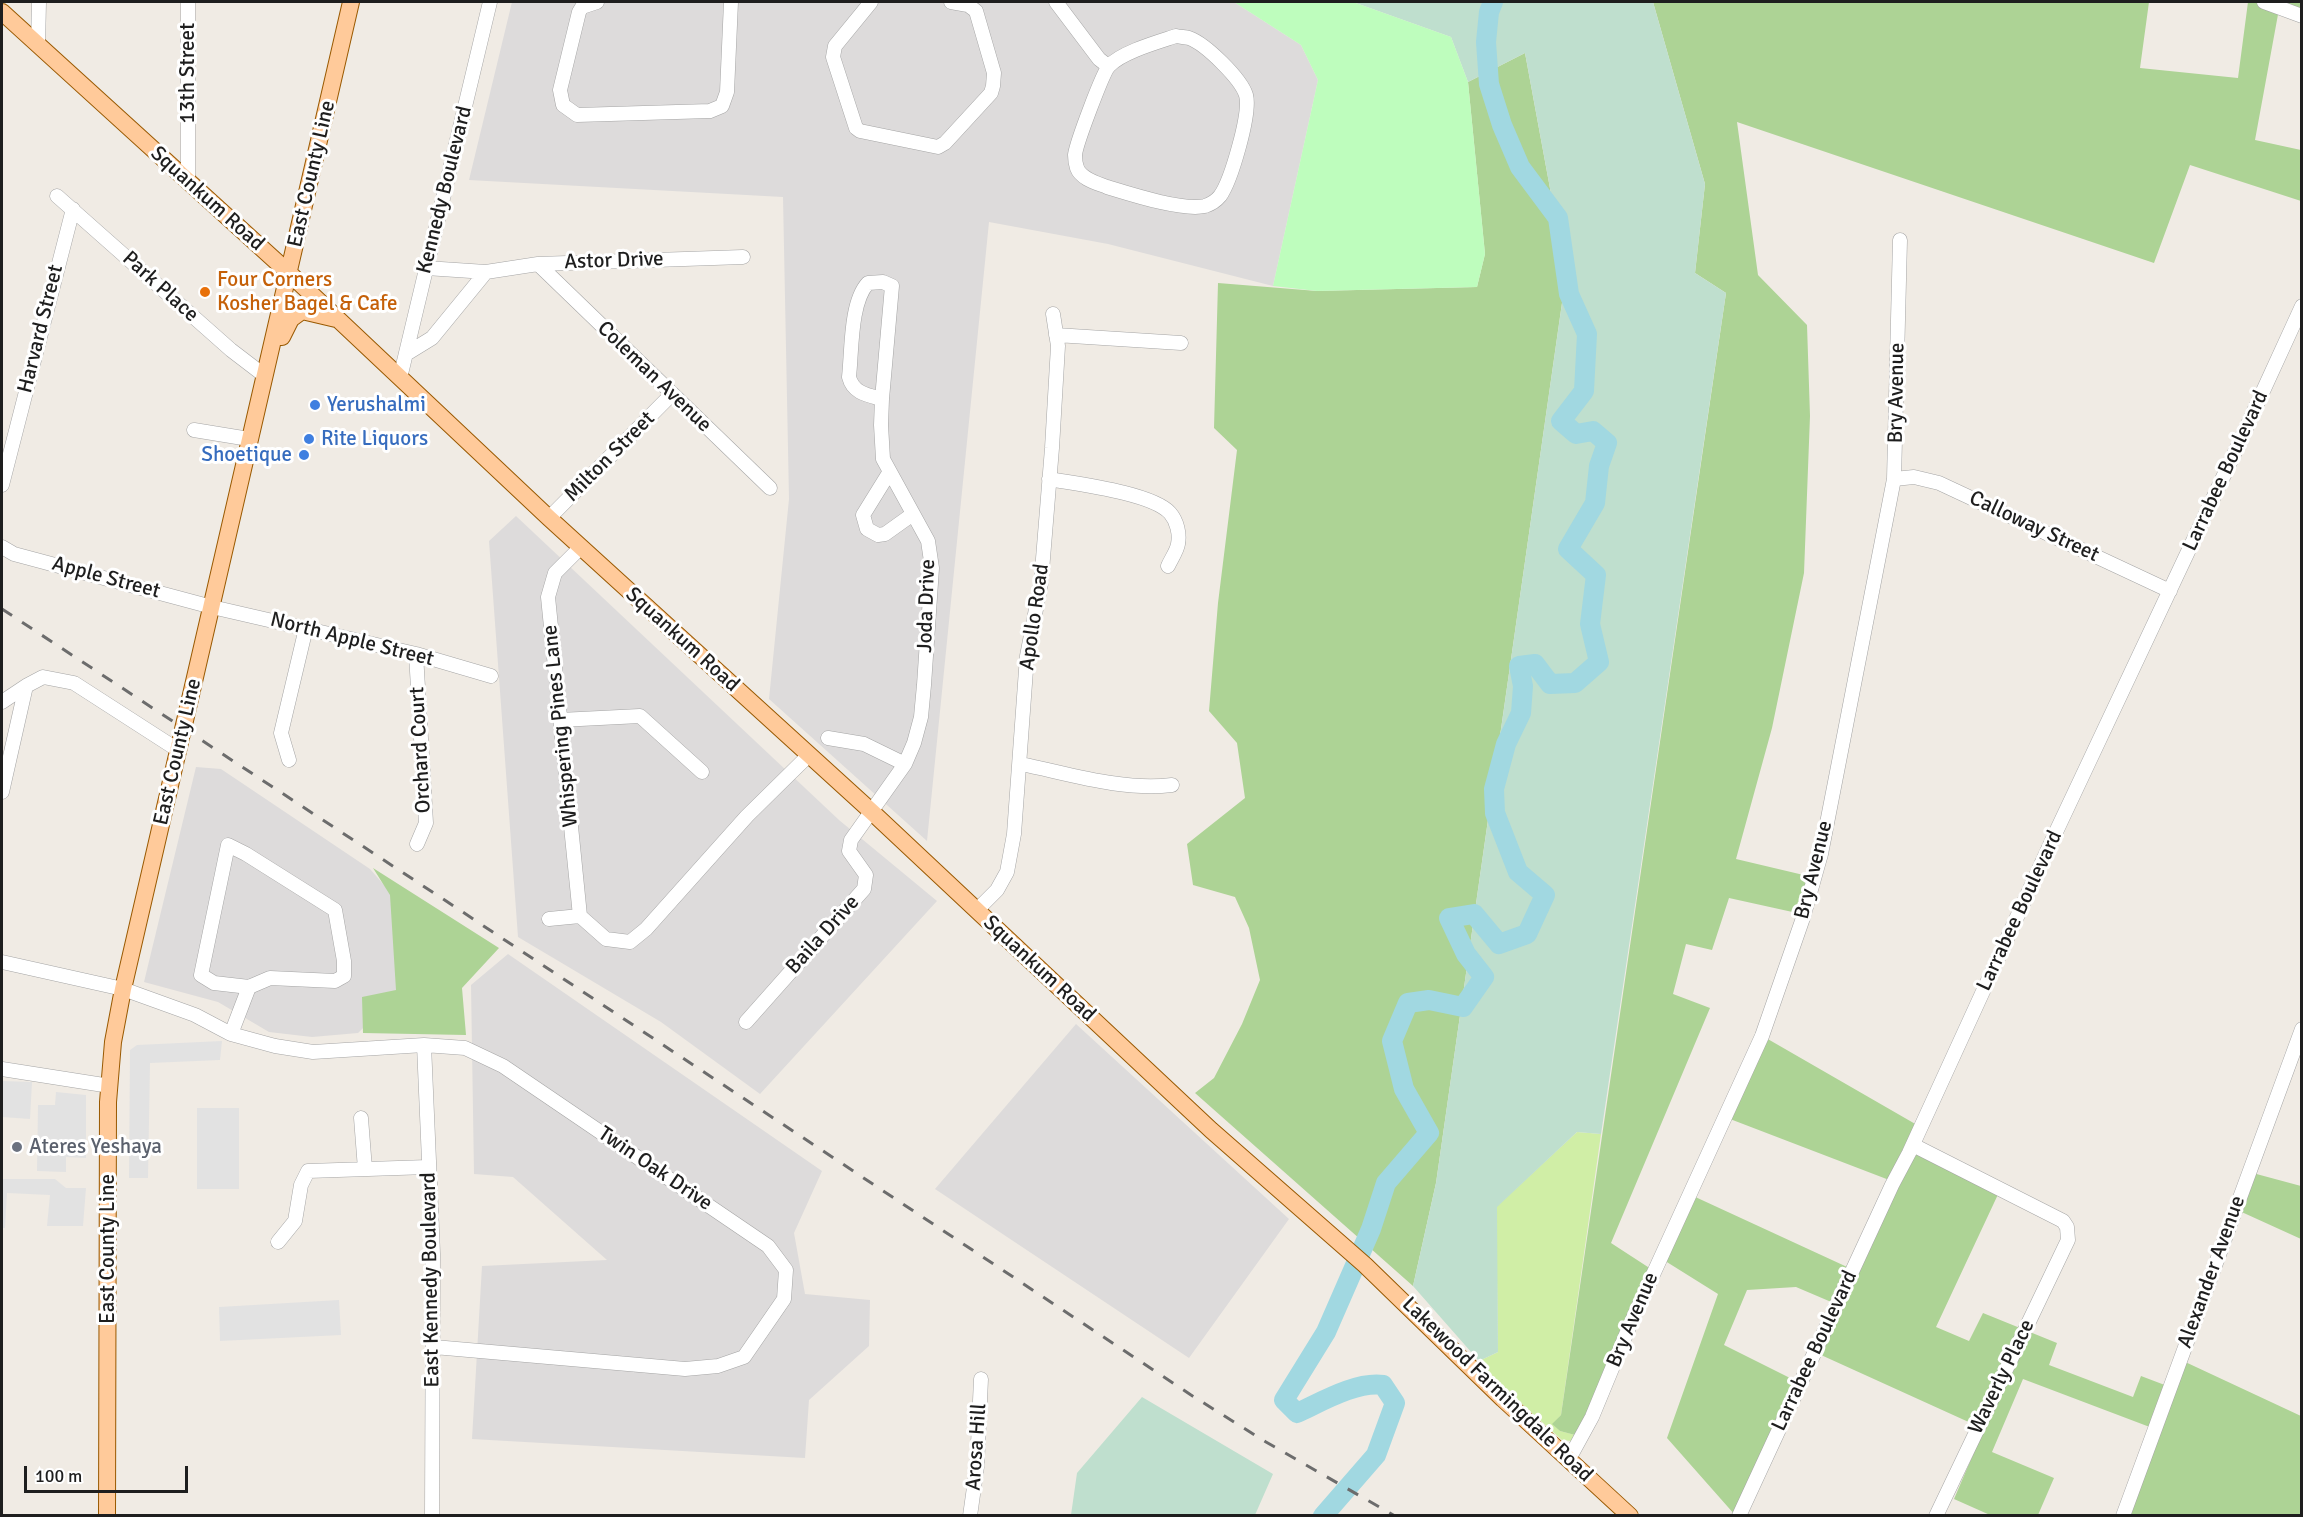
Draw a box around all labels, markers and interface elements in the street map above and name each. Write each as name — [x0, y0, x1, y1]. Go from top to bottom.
street label: 13th Street — [175, 23, 201, 123]
street label: East County Line — [283, 98, 341, 250]
street label: Kennedy Boulevard — [412, 104, 478, 276]
street label: Squankum Road — [145, 141, 269, 257]
street label: Park Place — [117, 246, 203, 328]
street label: Astor Drive — [564, 247, 664, 275]
street label: Harvard Street — [13, 262, 69, 396]
place label: Four Corners Kosher Bagel & Cafe — [217, 267, 397, 317]
marker: Four Corners Kosher Bagel & Cafe — [198, 285, 212, 299]
street label: Coleman Avenue — [592, 316, 716, 438]
street label: Bry Avenue — [1884, 342, 1910, 444]
street label: Larrabee Boulevard — [2178, 387, 2274, 555]
place label: Yerushalmi — [327, 392, 426, 418]
marker: Yerushalmi — [308, 398, 322, 412]
street label: Milton Street — [560, 407, 660, 507]
place label: Rite Liquors — [321, 426, 428, 452]
marker: Rite Liquors — [302, 432, 316, 446]
place label: Shoetique — [201, 442, 292, 468]
marker: Shoetique — [297, 448, 311, 462]
street label: Calloway Street — [1965, 486, 2103, 568]
street label: Apple Street — [49, 551, 163, 605]
street label: Joda Drive — [913, 559, 941, 653]
street label: Apollo Road — [1015, 562, 1055, 672]
street label: Squankum Road — [620, 582, 744, 698]
street label: North Apple Street — [268, 607, 436, 673]
street label: Whispering Pines Lane — [538, 623, 584, 829]
street label: East County Line — [149, 676, 207, 828]
street label: Orchard Court — [405, 686, 437, 814]
street label: Bry Avenue — [1790, 818, 1838, 922]
street label: Larrabee Boulevard — [1972, 827, 2068, 995]
street label: Baila Drive — [781, 890, 865, 980]
street label: Squankum Road — [978, 911, 1100, 1027]
street label: Twin Oak Drive — [593, 1122, 717, 1216]
place label: Ateres Yeshaya — [29, 1134, 162, 1160]
marker: Ateres Yeshaya — [10, 1140, 24, 1154]
street label: East Kennedy Boulevard — [417, 1172, 445, 1388]
street label: East County Line — [95, 1174, 121, 1324]
street label: Alexander Avenue — [2173, 1192, 2251, 1352]
street label: Larrabee Boulevard — [1767, 1267, 1863, 1435]
street label: Bry Avenue — [1602, 1269, 1664, 1371]
street label: Lakewood Farmingdale Road — [1396, 1292, 1598, 1488]
street label: Waverly Place — [1963, 1316, 2041, 1438]
street label: Arosa Hill — [961, 1402, 993, 1492]
scale bar — [27, 1454, 190, 1492]
text: 100 m — [35, 1465, 82, 1487]

